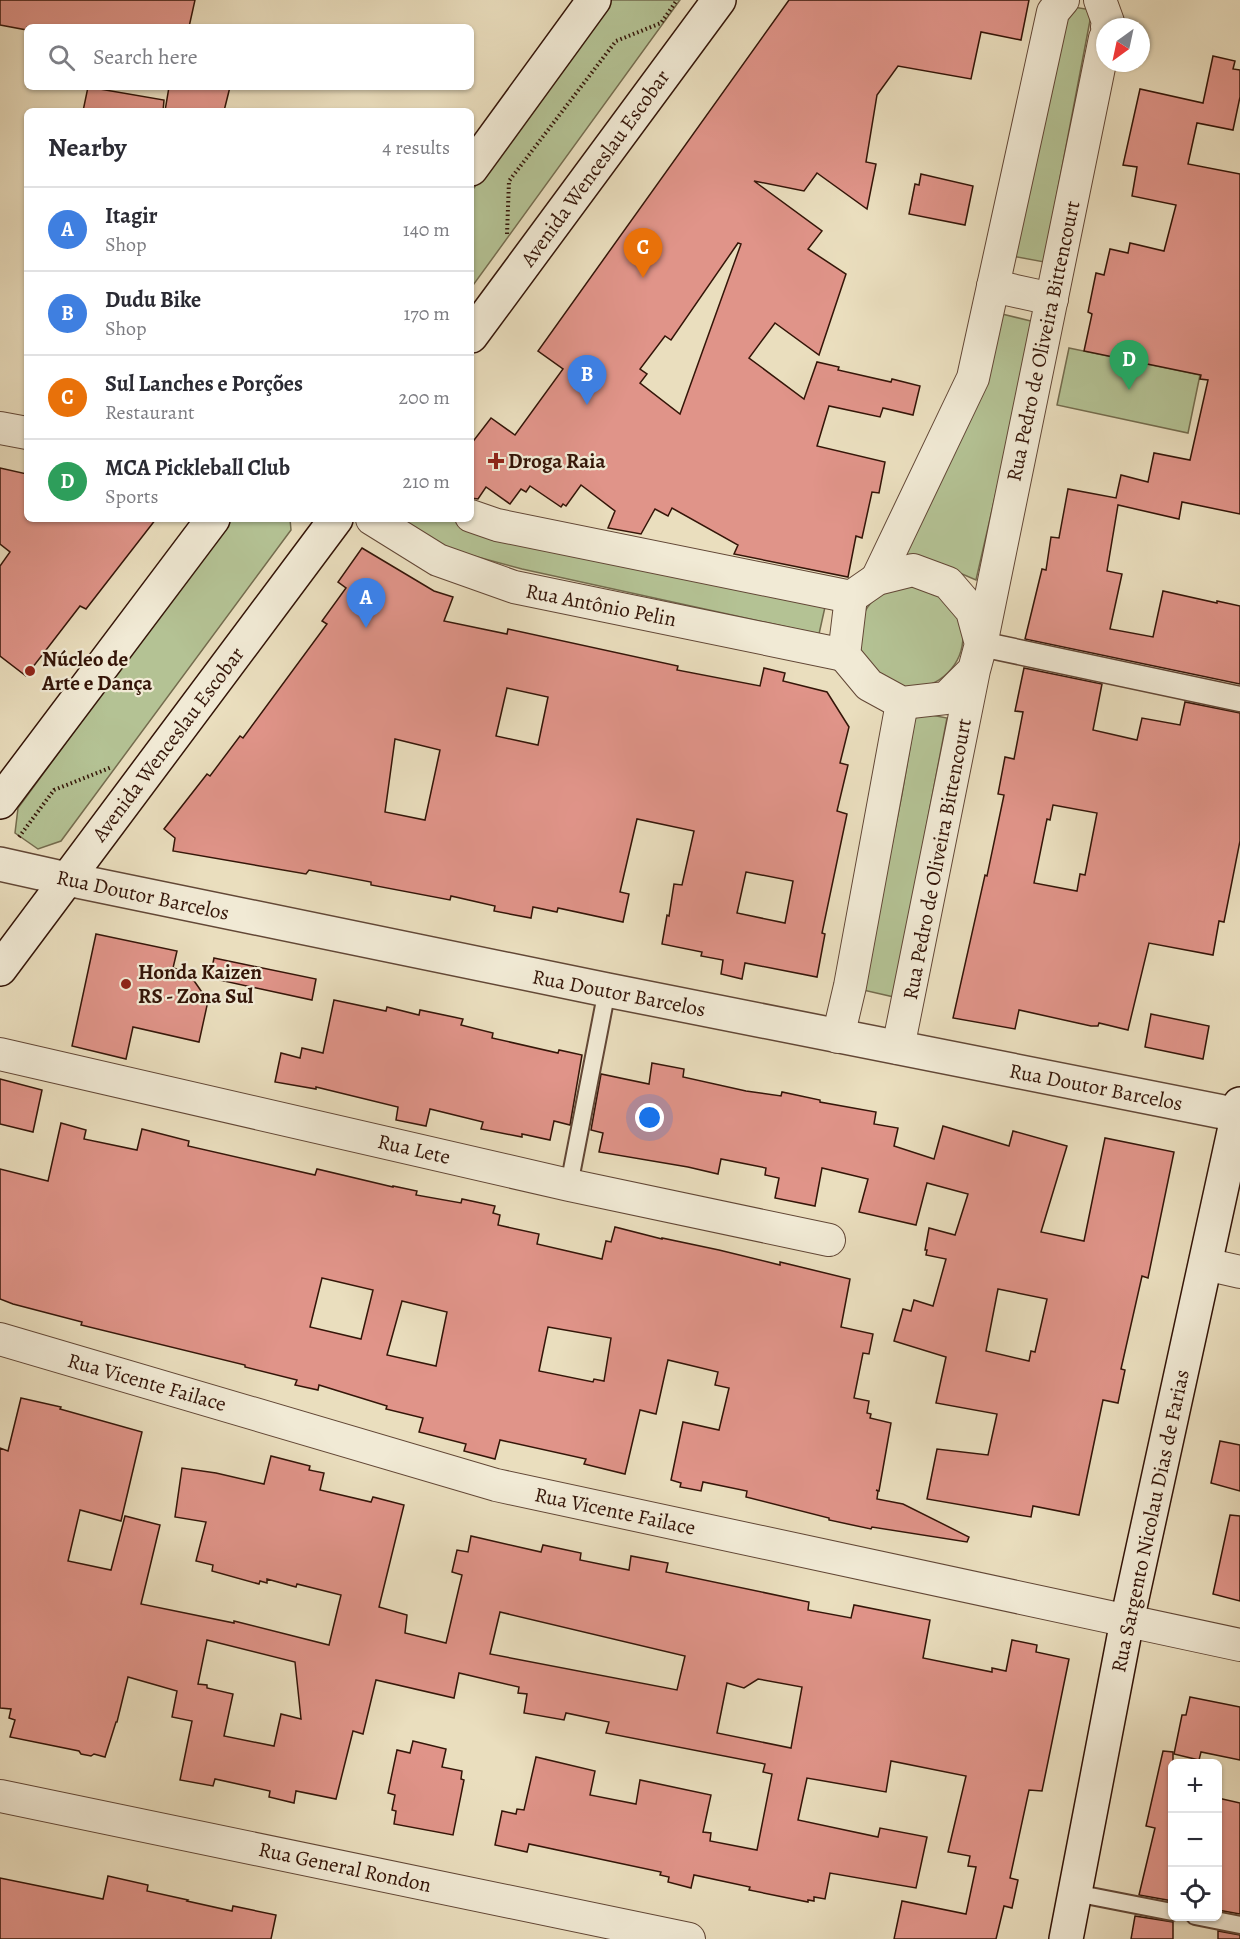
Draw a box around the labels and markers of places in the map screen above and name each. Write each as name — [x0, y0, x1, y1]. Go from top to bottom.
pin: C — [624, 228, 662, 278]
pin: D — [1110, 340, 1148, 390]
pin: B — [568, 356, 606, 405]
place label: Droga Raia — [508, 447, 607, 475]
marker: Droga Raia — [489, 454, 503, 468]
pin: A — [346, 578, 386, 628]
place label: Núcleo de Arte e Dança — [41, 645, 153, 697]
marker: Núcleo de Arte e Dança — [23, 664, 37, 678]
place label: Honda Kaizen RS - Zona Sul — [138, 958, 262, 1010]
marker: Honda Kaizen RS - Zona Sul — [119, 977, 133, 991]

